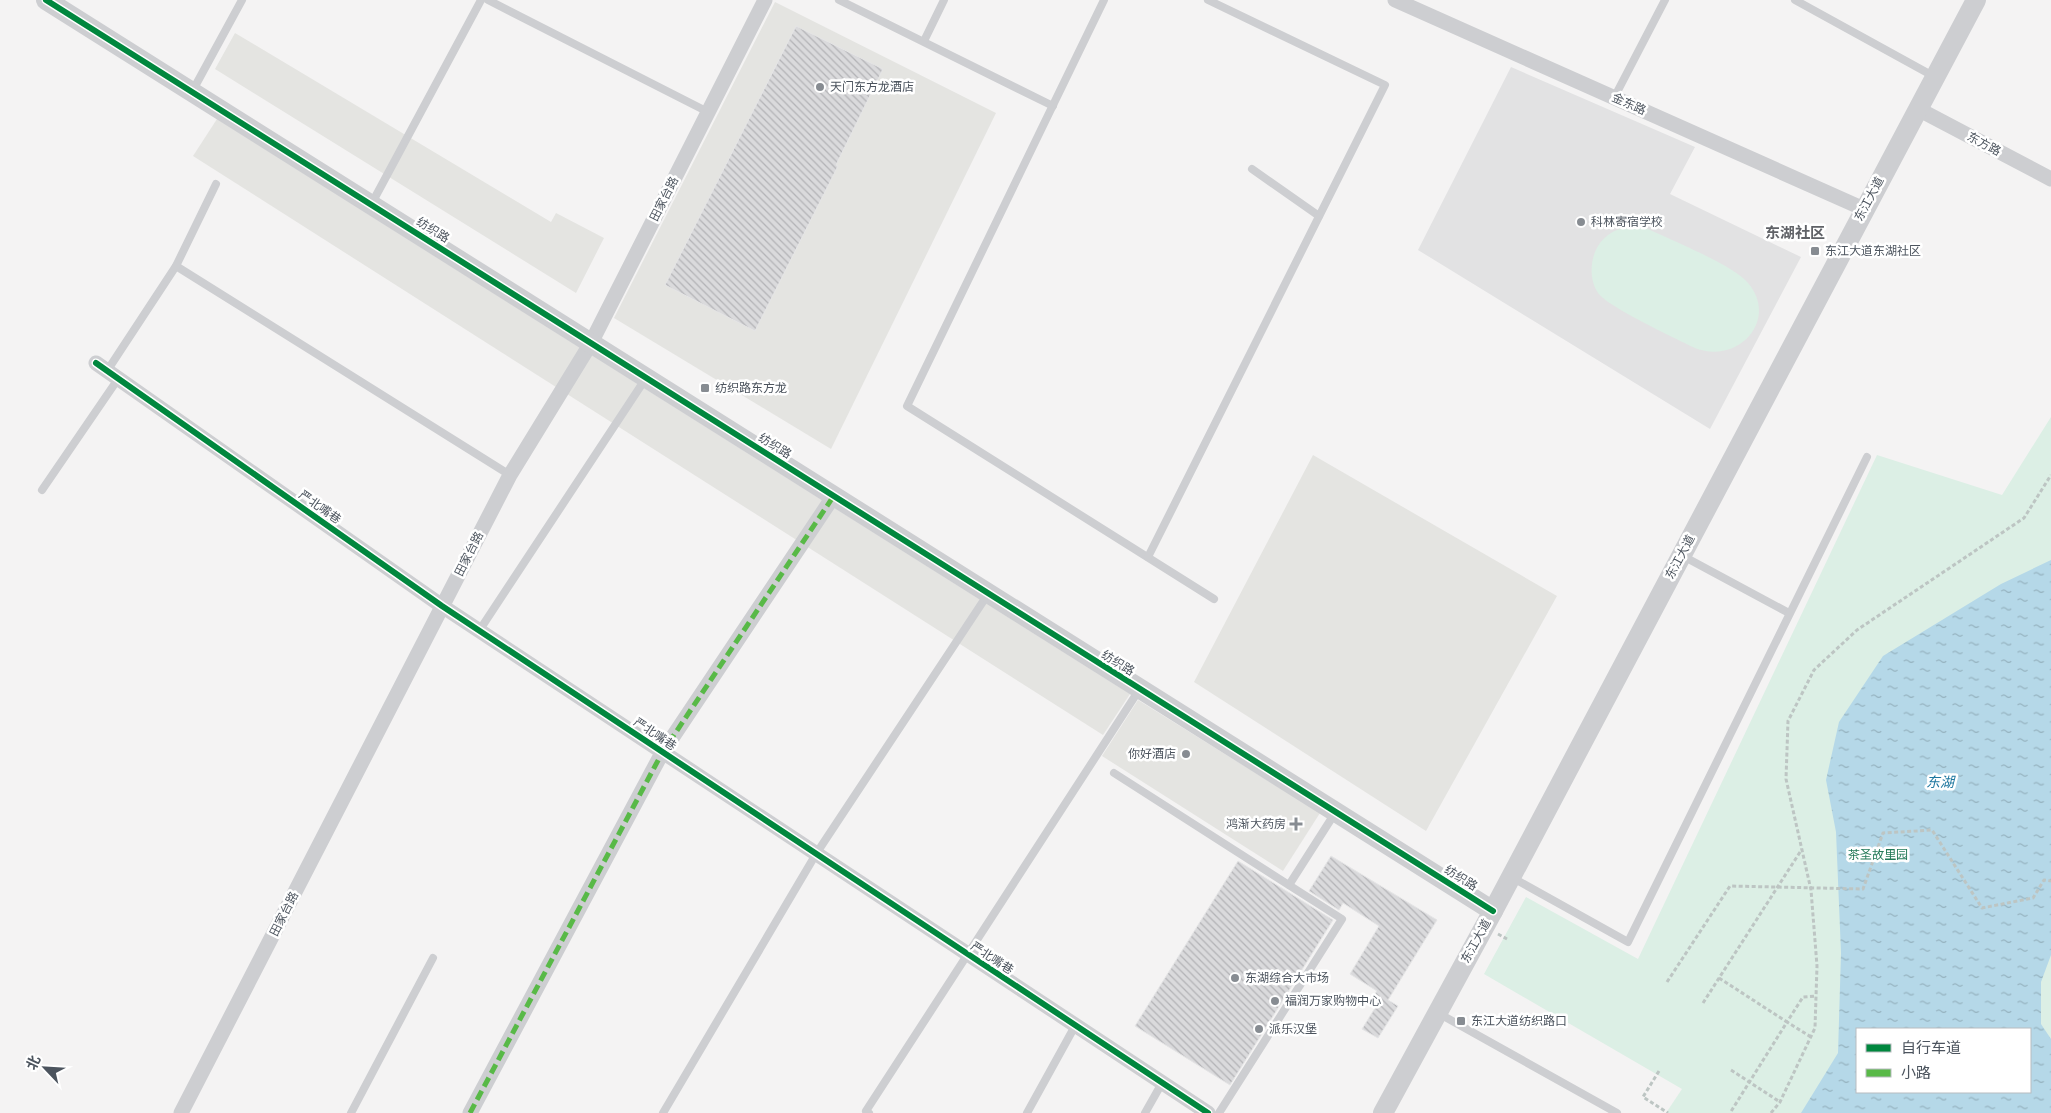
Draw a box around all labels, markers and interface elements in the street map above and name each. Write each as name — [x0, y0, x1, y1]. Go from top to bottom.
place label: 天门东方龙酒店 — [830, 79, 914, 93]
marker: 天门东方龙酒店 — [814, 81, 826, 93]
street label: 金东路 — [1610, 89, 1649, 117]
street label: 东方路 — [1965, 128, 2004, 158]
street label: 田家台路 — [646, 174, 680, 223]
street label: 东江大道 — [1851, 174, 1886, 223]
street label: 纺织路 — [415, 214, 453, 245]
place label: 科林寄宿学校 — [1591, 214, 1663, 228]
marker: 科林寄宿学校 — [1575, 216, 1587, 228]
district label: 东湖社区 — [1765, 223, 1825, 241]
place label: 东江大道东湖社区 — [1825, 243, 1921, 257]
marker: 东江大道东湖社区 — [1809, 245, 1821, 257]
place label: 纺织路东方龙 — [715, 380, 787, 394]
marker: 纺织路东方龙 — [699, 382, 711, 394]
street label: 纺织路 — [757, 430, 795, 461]
street label: 严北嘴巷 — [297, 487, 344, 526]
street label: 田家台路 — [451, 529, 485, 578]
street label: 东江大道 — [1662, 532, 1697, 581]
street label: 纺织路 — [1100, 647, 1138, 678]
street label: 严北嘴巷 — [632, 714, 679, 752]
place label: 你好酒店 — [1128, 746, 1176, 760]
marker: 你好酒店 — [1180, 748, 1192, 760]
water label: 东湖 — [1926, 773, 1956, 790]
place label: 鸿渐大药房 — [1226, 816, 1286, 830]
marker: 鸿渐大药房 — [1290, 818, 1302, 830]
park label: 茶圣故里园 — [1848, 847, 1908, 861]
street label: 纺织路 — [1443, 862, 1481, 893]
street label: 田家台路 — [266, 889, 300, 938]
street label: 东江大道 — [1457, 916, 1493, 965]
street label: 严北嘴巷 — [969, 938, 1016, 976]
place label: 东湖综合大市场 — [1245, 970, 1329, 984]
marker: 东湖综合大市场 — [1229, 972, 1241, 984]
place label: 福润万家购物中心 — [1285, 993, 1381, 1007]
marker: 福润万家购物中心 — [1269, 995, 1281, 1007]
place label: 东江大道纺织路口 — [1471, 1013, 1567, 1027]
marker: 东江大道纺织路口 — [1455, 1015, 1467, 1027]
place label: 派乐汉堡 — [1269, 1021, 1317, 1035]
marker: 派乐汉堡 — [1253, 1023, 1265, 1035]
legend — [1856, 1028, 2031, 1093]
text: 自行车道 — [1901, 1038, 1961, 1056]
north arrow — [20, 1043, 70, 1093]
text: 北 — [22, 1052, 43, 1072]
text: 小路 — [1901, 1063, 1931, 1081]

